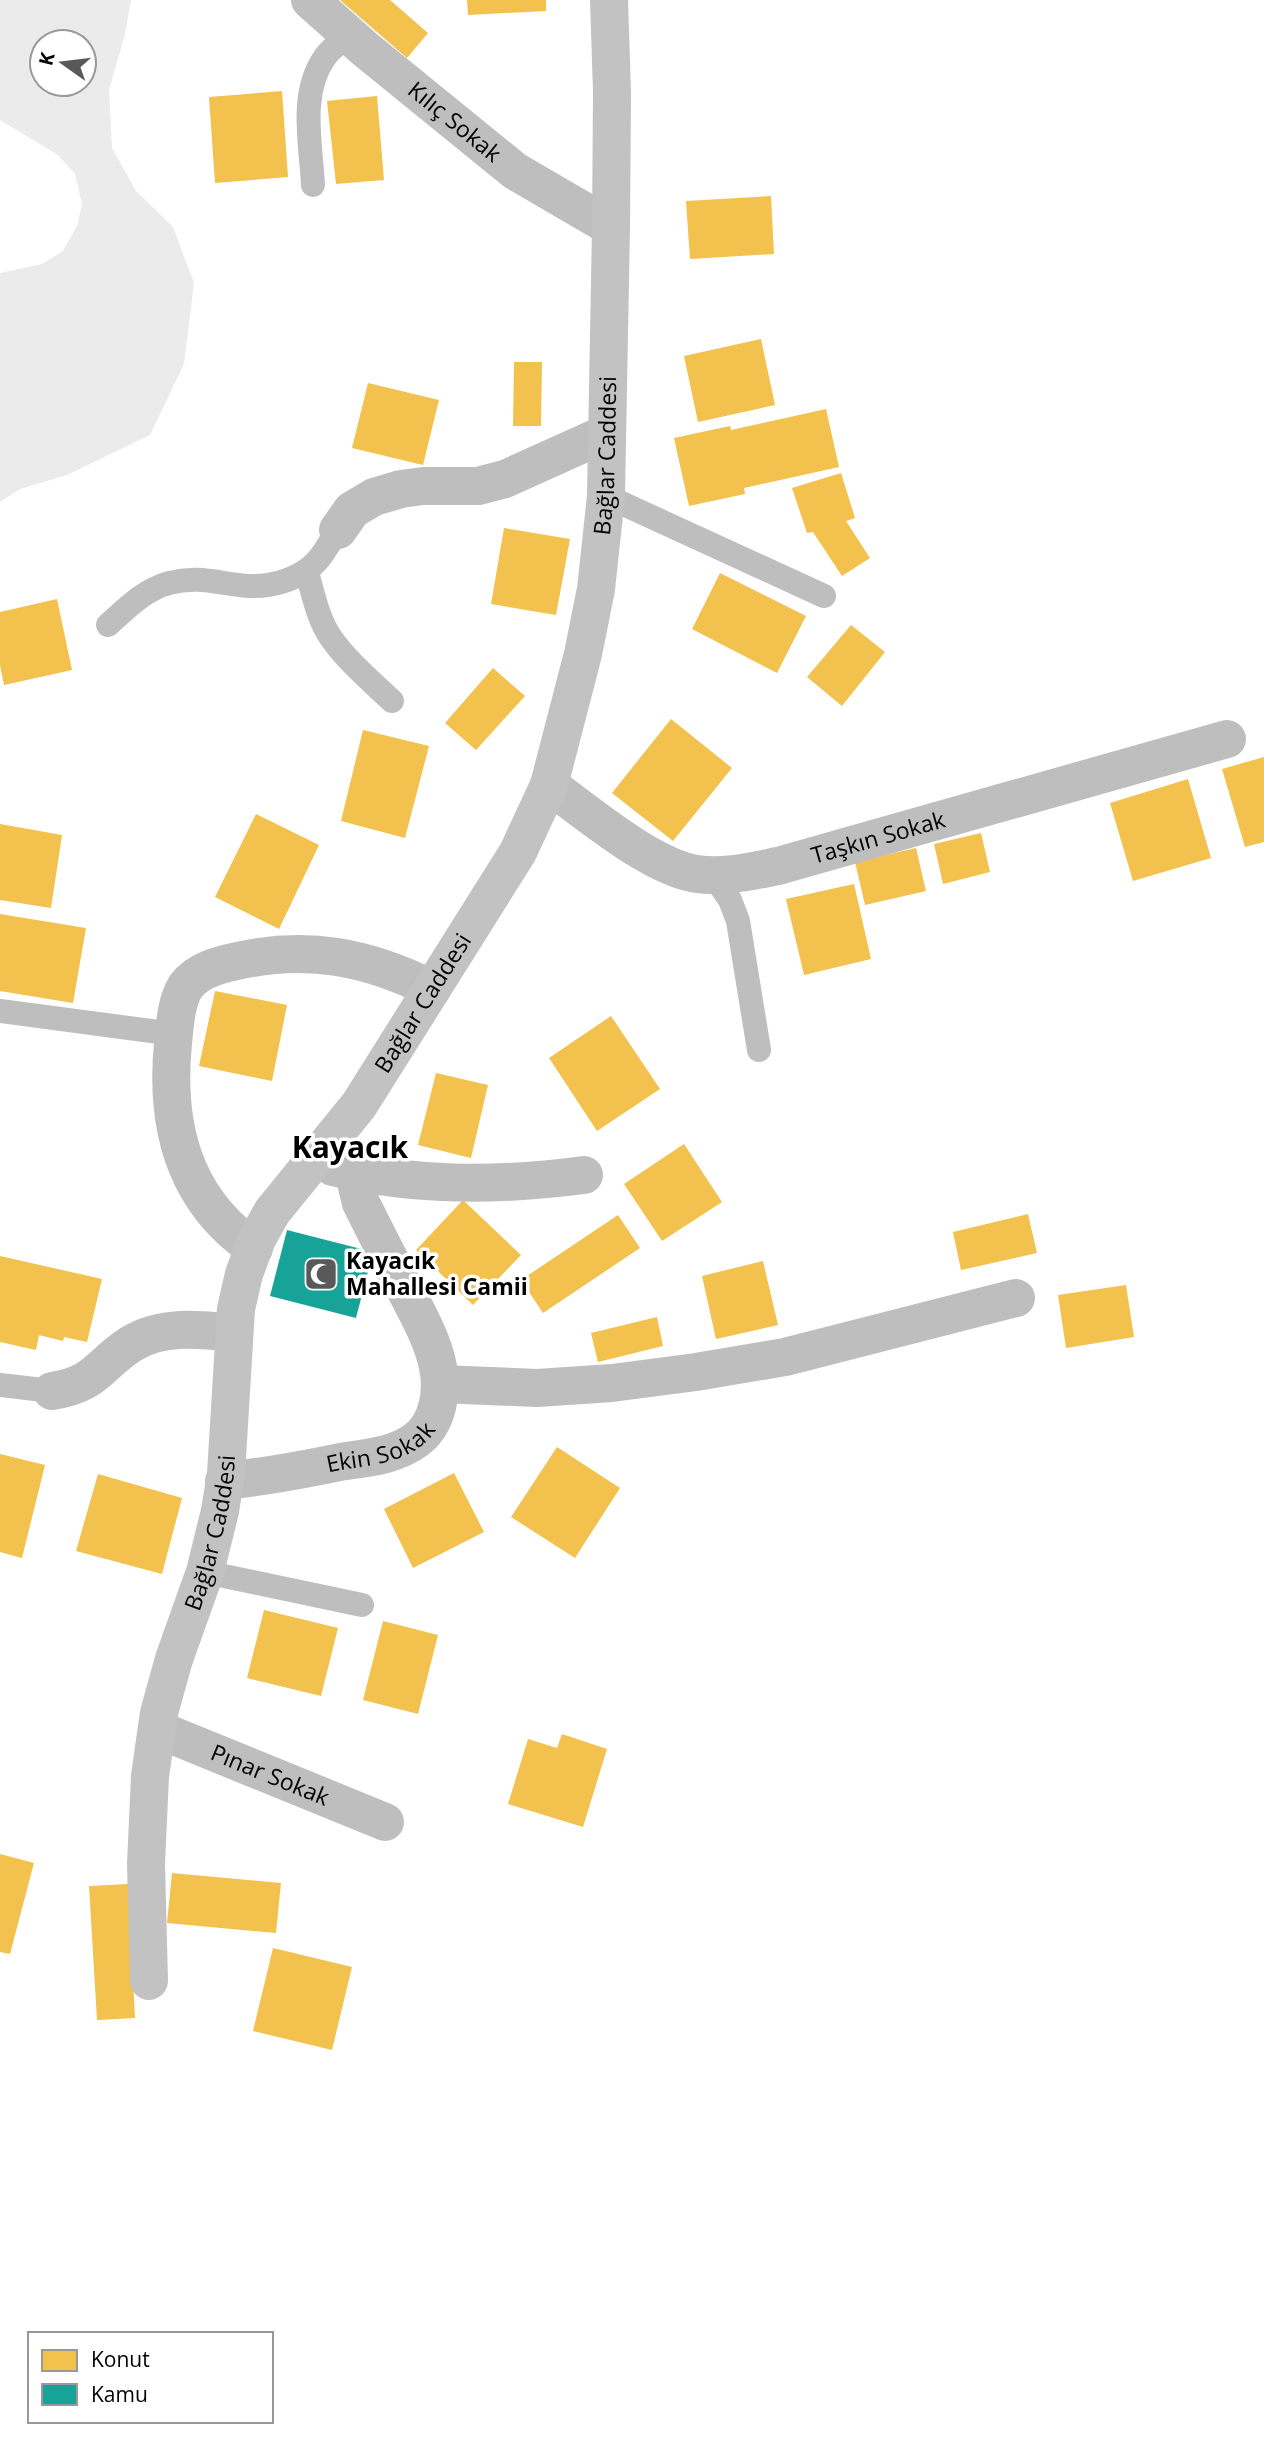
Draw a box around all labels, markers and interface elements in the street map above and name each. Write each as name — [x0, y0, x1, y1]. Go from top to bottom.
north arrow — [28, 28, 98, 98]
text: K — [32, 49, 61, 68]
street label: Kılıç Sokak — [402, 73, 509, 169]
street label: Bağlar Caddesi — [585, 376, 623, 537]
street label: Taşkın Sokak — [807, 803, 949, 871]
street label: Bağlar Caddesi — [366, 927, 478, 1079]
district label: Kayacık — [292, 1126, 409, 1167]
place label: Kayacık Mahallesi Camii — [346, 1244, 528, 1302]
mosque icon: Kayacık Mahallesi Camii — [302, 1255, 340, 1293]
street label: Ekin Sokak — [323, 1415, 442, 1479]
street label: Bağlar Caddesi — [176, 1454, 242, 1615]
street label: Pınar Sokak — [206, 1736, 334, 1813]
legend — [28, 2332, 273, 2423]
text: Konut — [91, 2345, 150, 2373]
text: Kamu — [91, 2380, 148, 2408]

